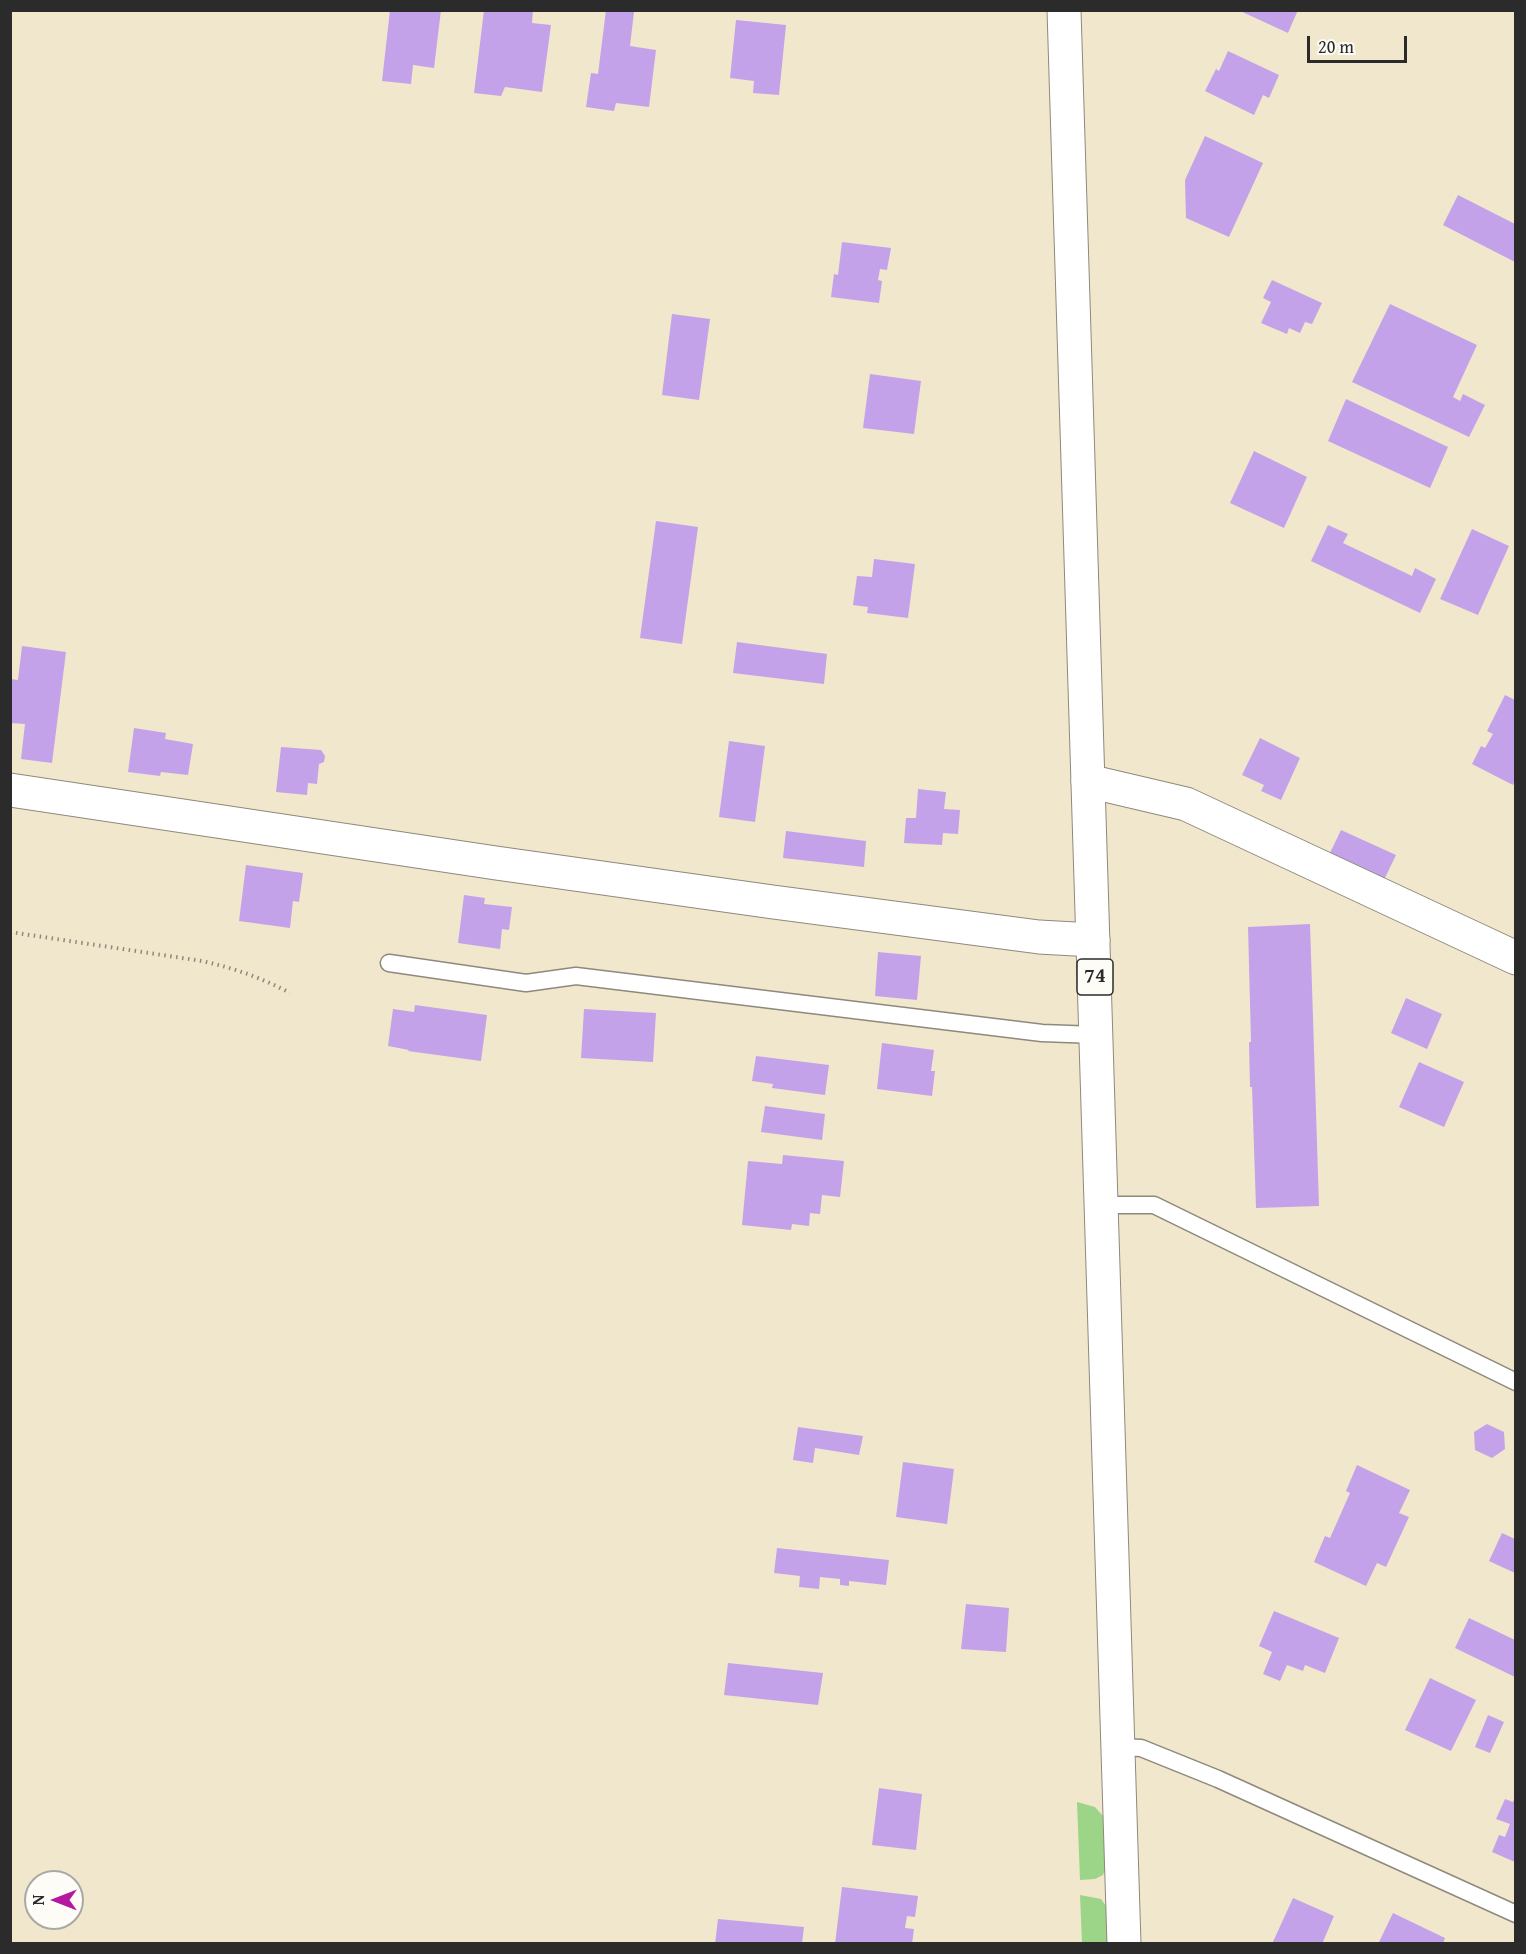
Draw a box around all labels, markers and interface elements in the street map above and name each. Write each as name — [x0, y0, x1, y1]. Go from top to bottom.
scale bar — [1310, 24, 1410, 62]
text: 20 m — [1318, 33, 1354, 60]
road number: 74 — [1077, 959, 1113, 995]
north arrow — [24, 1870, 84, 1930]
text: N — [26, 1895, 50, 1905]

